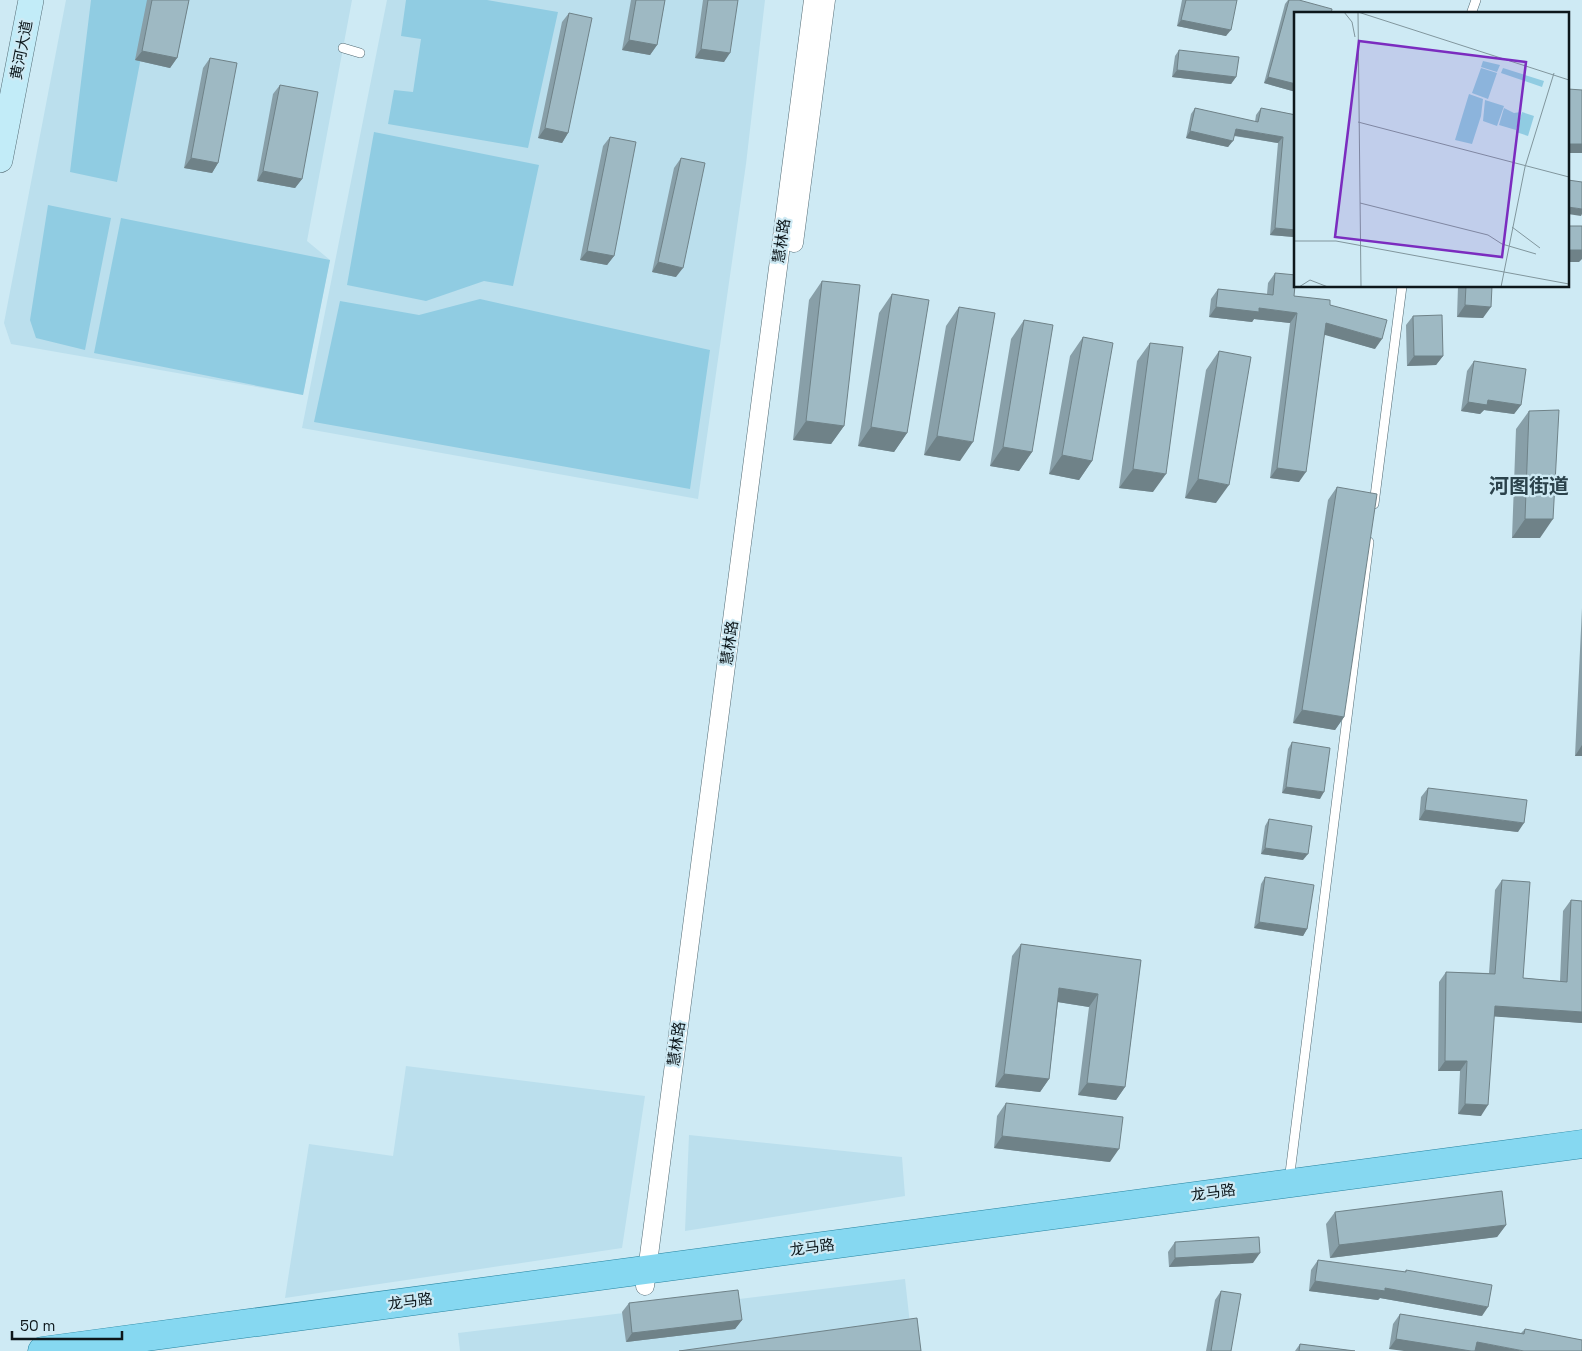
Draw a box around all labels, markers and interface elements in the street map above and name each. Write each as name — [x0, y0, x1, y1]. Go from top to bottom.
inset map — [1294, 12, 1570, 288]
street label: 黄河大道 — [6, 19, 36, 81]
street label: 慧林路 — [768, 217, 794, 265]
district label: 河图街道 — [1489, 473, 1569, 499]
street label: 慧林路 — [716, 619, 742, 667]
street label: 慧林路 — [663, 1020, 689, 1068]
street label: 龙马路 — [1189, 1179, 1237, 1205]
street label: 龙马路 — [788, 1234, 836, 1260]
street label: 龙马路 — [386, 1288, 434, 1314]
scale bar — [12, 1308, 122, 1340]
text: 50 m — [20, 1316, 55, 1335]

